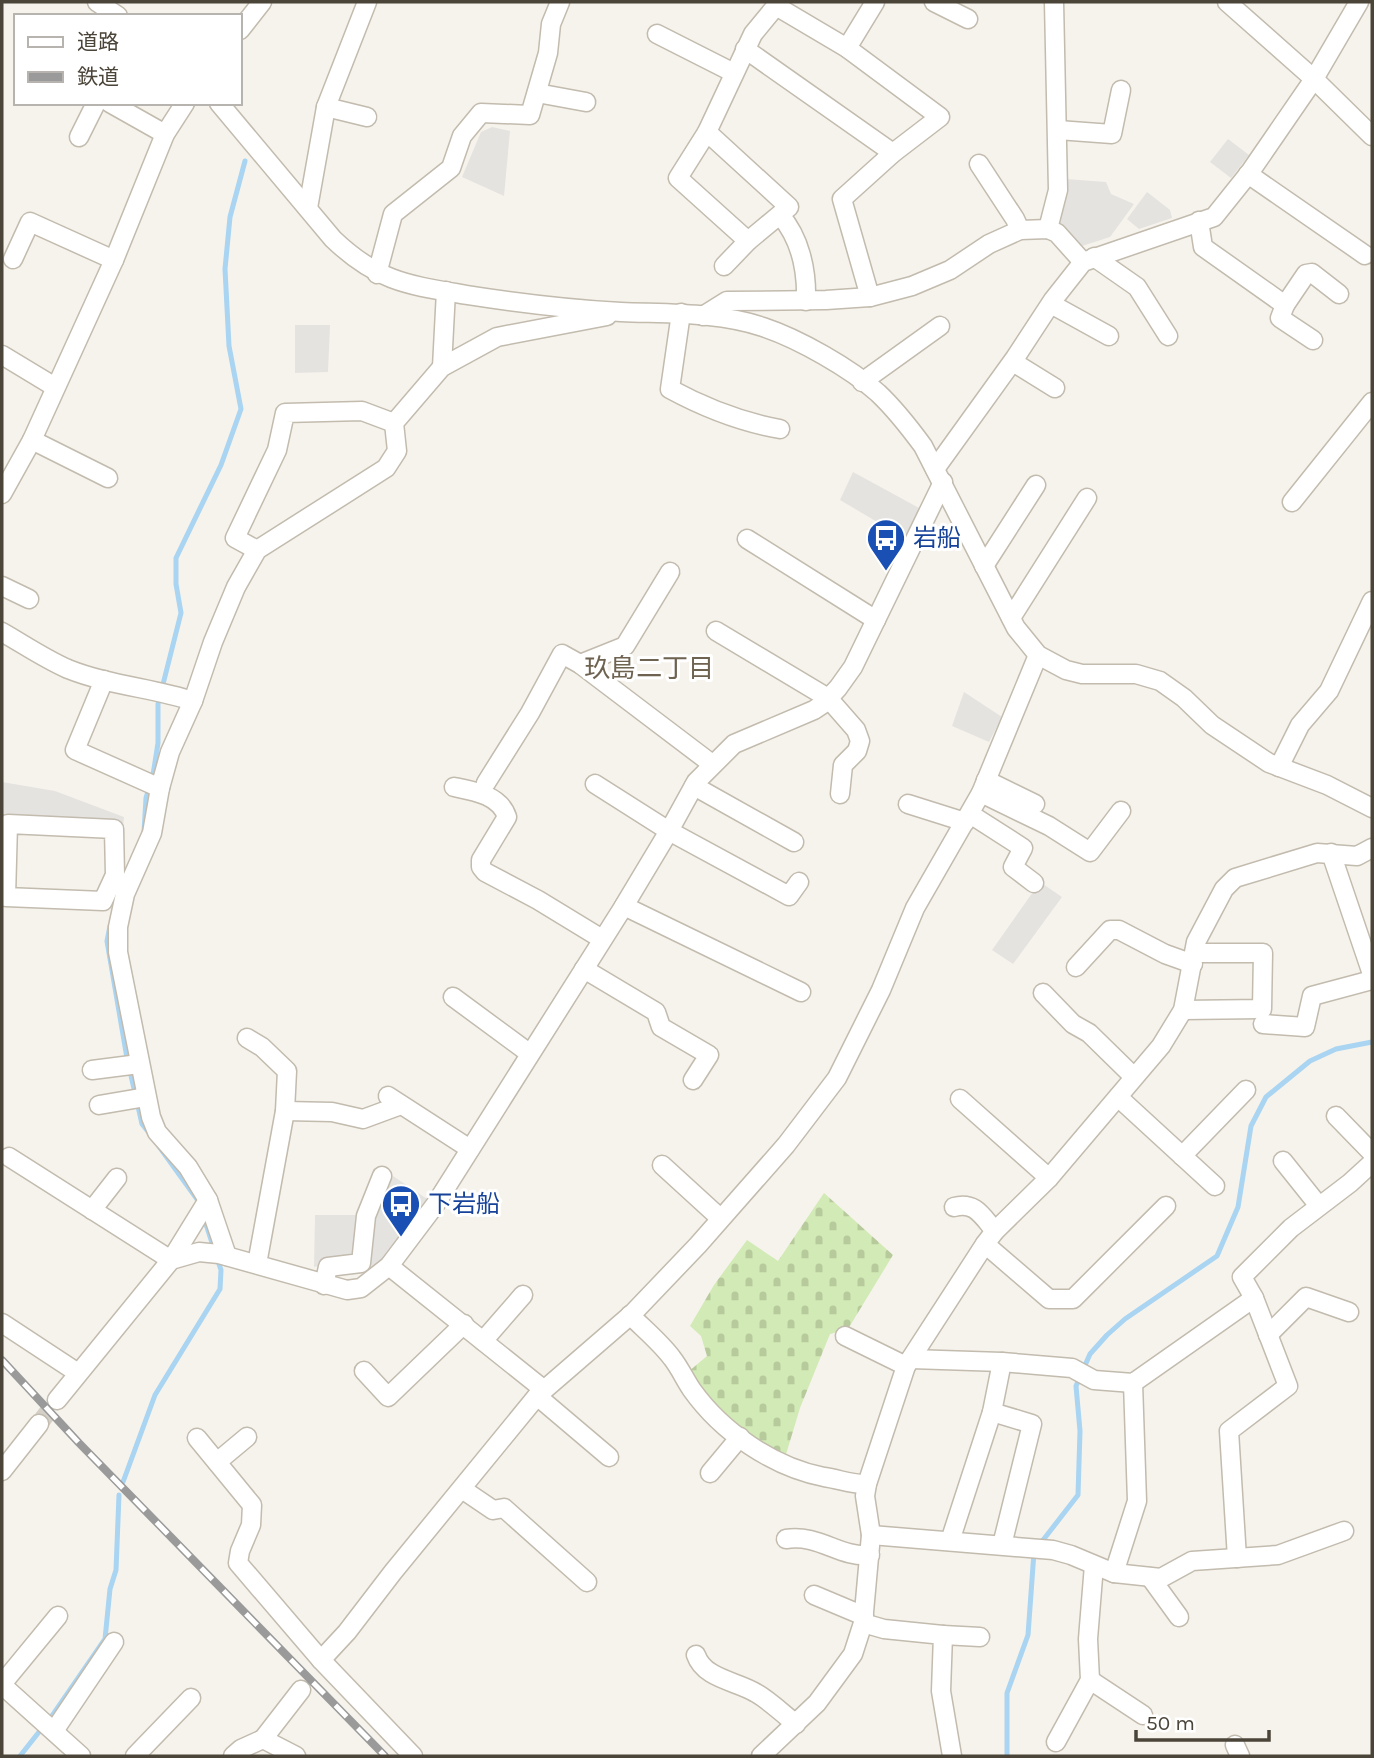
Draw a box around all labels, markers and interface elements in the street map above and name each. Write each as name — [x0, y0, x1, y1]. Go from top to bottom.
legend — [14, 14, 242, 105]
text: 道路 — [77, 30, 119, 54]
text: 鉄道 — [77, 65, 119, 89]
bus stop icon: 岩船 — [865, 517, 907, 572]
place label: 岩船 — [913, 524, 961, 552]
district label: 玖島二丁目 — [584, 653, 714, 684]
bus stop icon: 下岩船 — [380, 1183, 422, 1238]
place label: 下岩船 — [428, 1190, 500, 1218]
scale bar — [1136, 1698, 1269, 1742]
text: 50 m — [1146, 1711, 1195, 1735]

